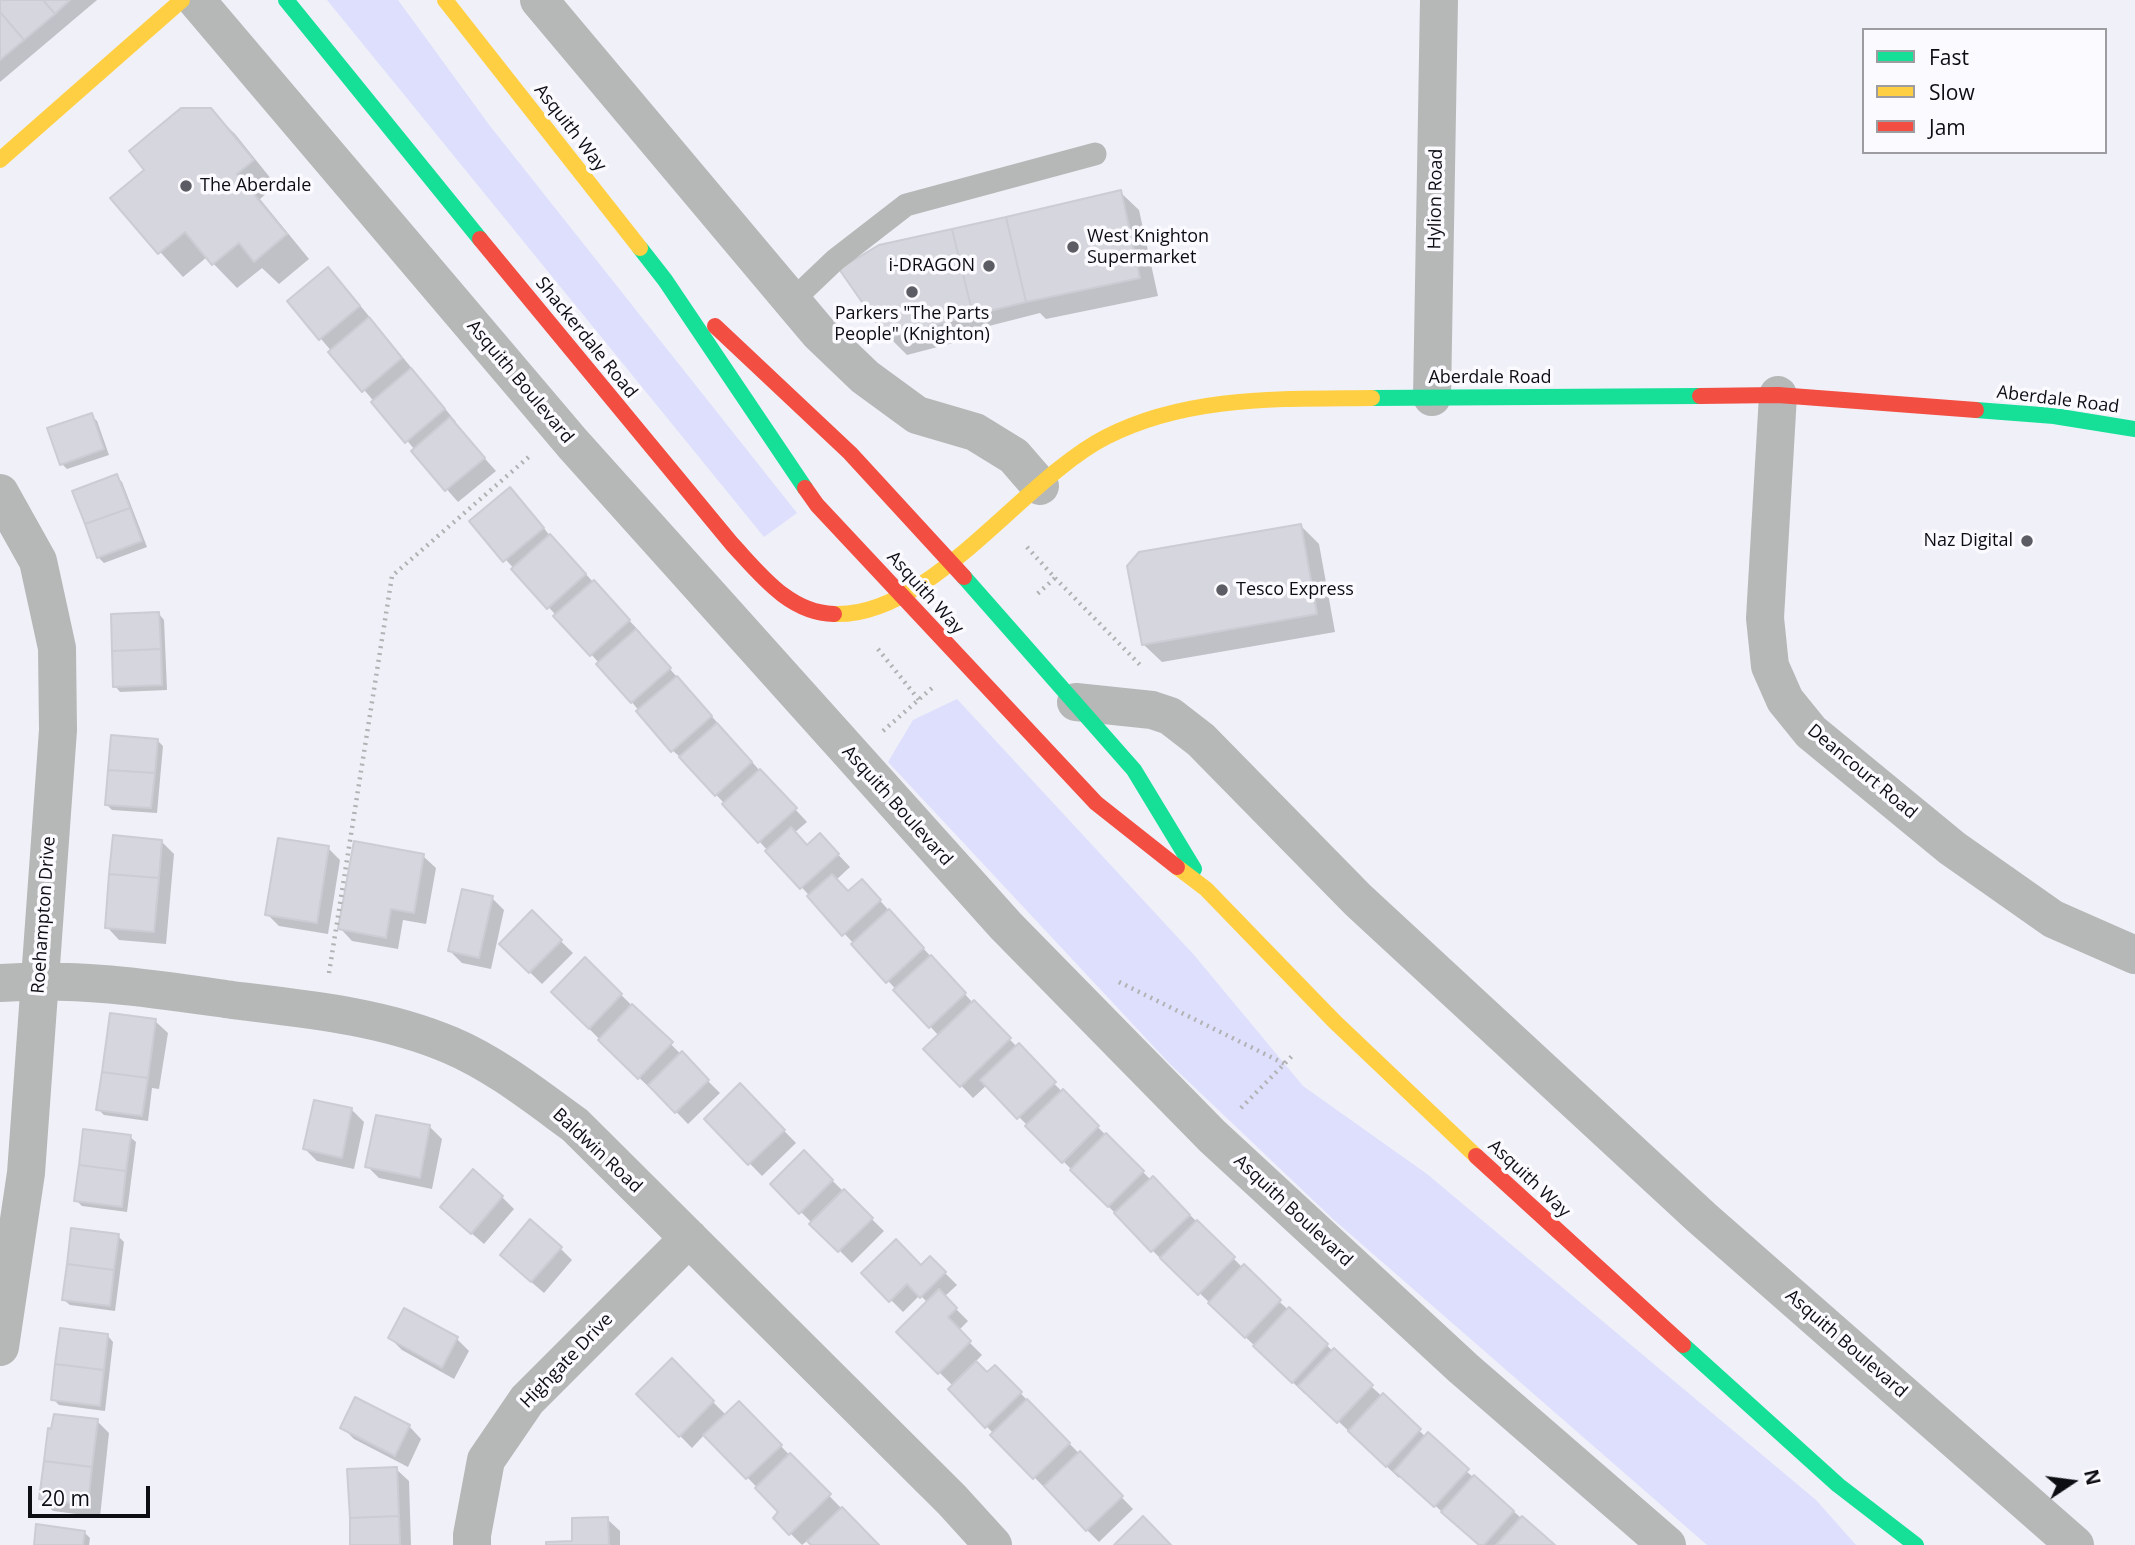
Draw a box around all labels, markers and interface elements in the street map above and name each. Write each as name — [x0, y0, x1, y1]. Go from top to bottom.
legend — [1862, 28, 2107, 154]
text: Fast — [1929, 43, 1969, 71]
text: Slow — [1929, 78, 1975, 106]
street label: Asquith Way — [529, 80, 611, 176]
text: Jam — [1929, 113, 1966, 141]
street label: Hylion Road — [1424, 148, 1448, 250]
place label: The Aberdale — [200, 175, 311, 197]
marker: The Aberdale — [178, 178, 194, 194]
place label: West Knighton Supermarket — [1087, 226, 1209, 268]
marker: West Knighton Supermarket — [1065, 239, 1081, 255]
place label: i-DRAGON — [888, 255, 975, 277]
marker: i-DRAGON — [981, 258, 997, 274]
street label: Shackerdale Road — [530, 273, 642, 403]
marker: Parkers "The Parts People" (Knighton) — [904, 284, 920, 300]
place label: Parkers "The Parts People" (Knighton) — [834, 303, 990, 346]
street label: Asquith Boulevard — [462, 316, 578, 448]
street label: Aberdale Road — [1428, 367, 1552, 389]
street label: Aberdale Road — [1996, 382, 2120, 418]
place label: Naz Digital — [1923, 530, 2013, 552]
marker: Naz Digital — [2019, 533, 2035, 549]
street label: Asquith Way — [882, 547, 968, 639]
place label: Tesco Express — [1236, 579, 1354, 601]
marker: Tesco Express — [1214, 582, 1230, 598]
street label: Deancourt Road — [1803, 720, 1921, 824]
street label: Asquith Boulevard — [837, 741, 957, 871]
street label: Roehampton Drive — [28, 836, 60, 994]
street label: Baldwin Road — [548, 1104, 646, 1198]
street label: Asquith Way — [1483, 1136, 1575, 1222]
street label: Asquith Boulevard — [1229, 1151, 1357, 1271]
street label: Asquith Boulevard — [1781, 1285, 1911, 1403]
street label: Highgate Drive — [516, 1309, 618, 1413]
north arrow — [2037, 1447, 2107, 1517]
text: N — [2078, 1467, 2107, 1488]
scale bar — [32, 1472, 154, 1516]
text: 20 m — [41, 1484, 90, 1512]

